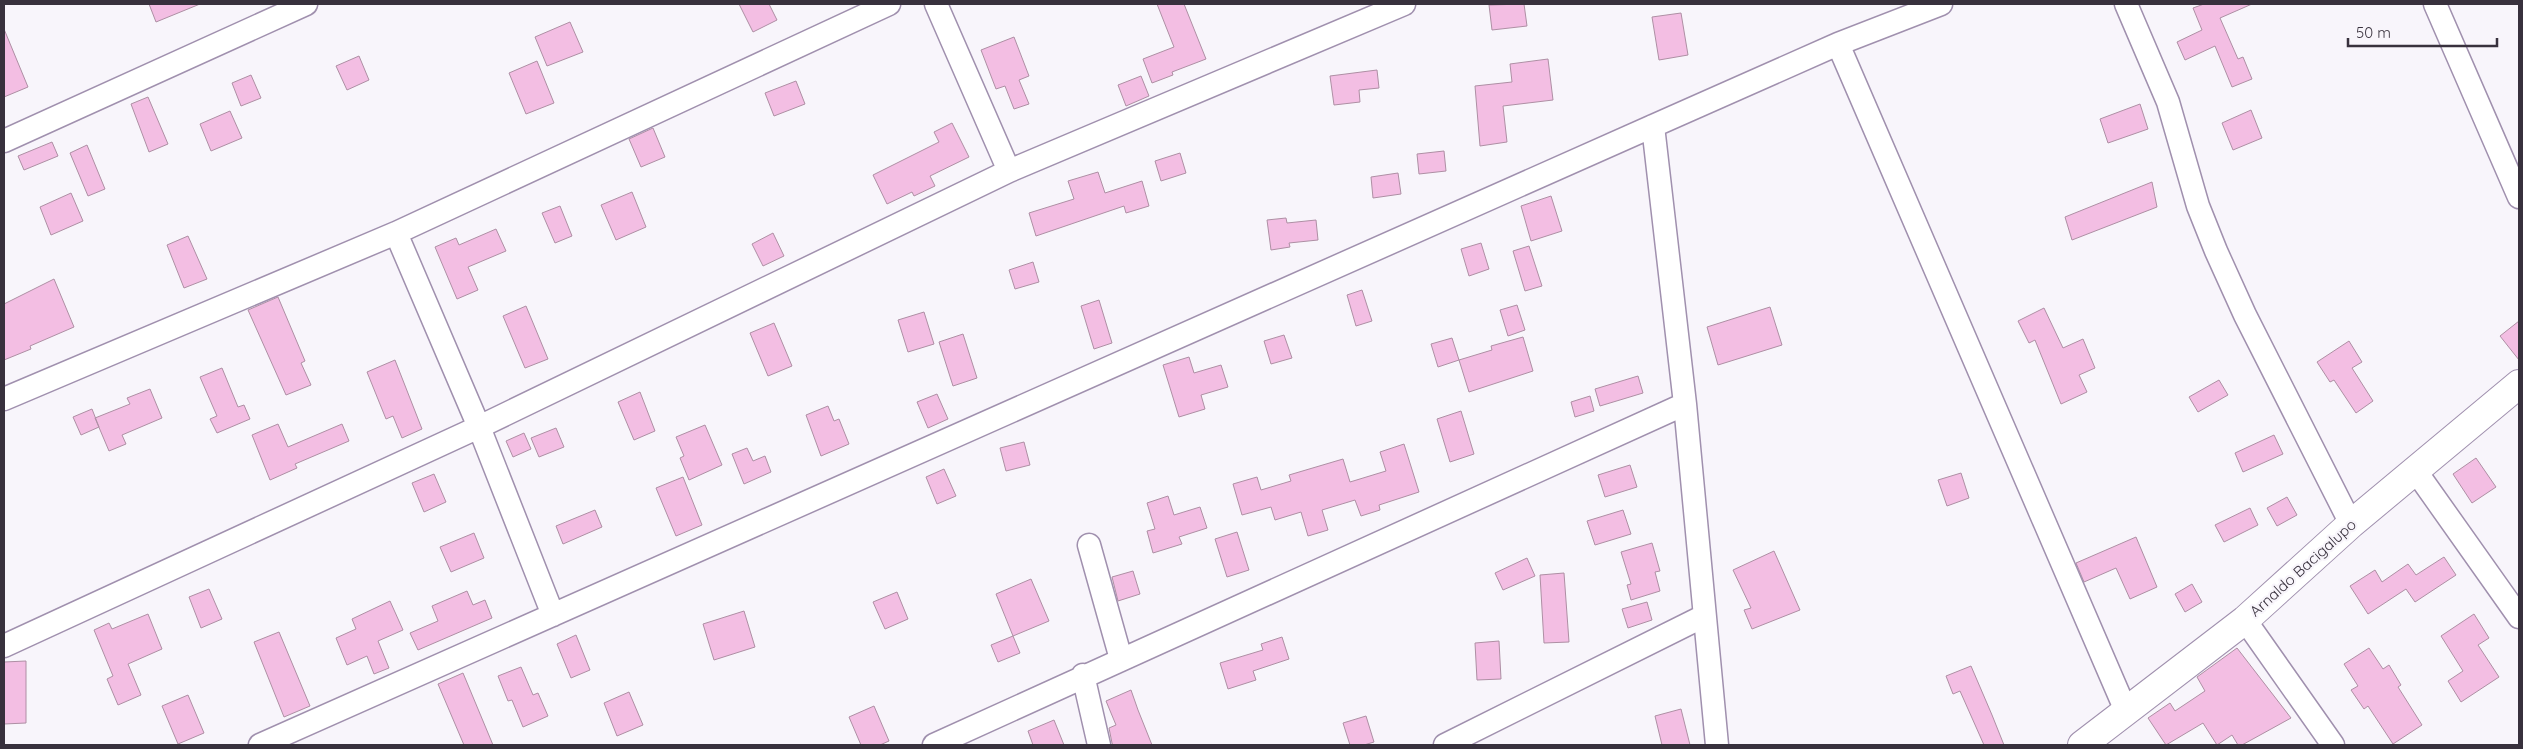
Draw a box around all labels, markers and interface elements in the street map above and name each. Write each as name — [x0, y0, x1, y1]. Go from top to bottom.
scale bar — [2348, 15, 2497, 47]
text: 50 m — [2356, 23, 2391, 42]
street label: Arnaldo Bacigalupo — [2245, 515, 2360, 621]

